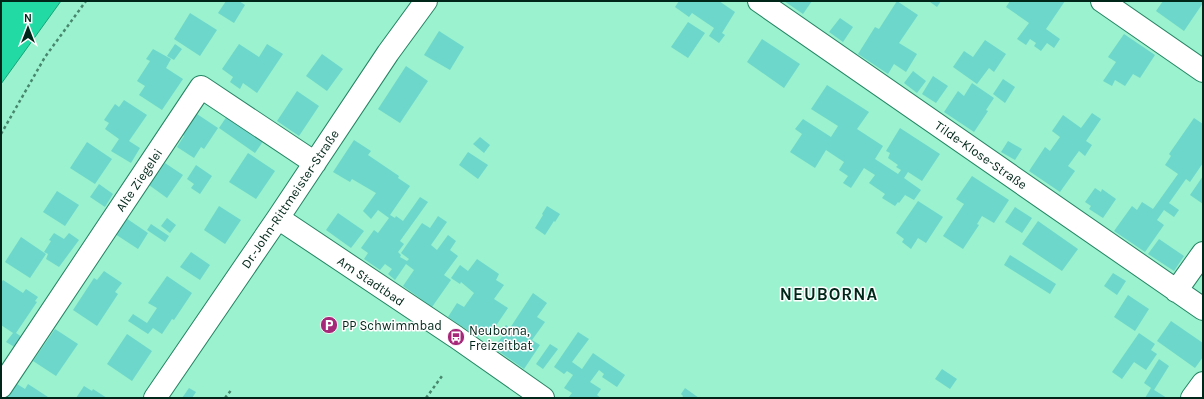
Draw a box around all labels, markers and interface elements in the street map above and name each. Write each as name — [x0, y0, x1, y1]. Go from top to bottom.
north arrow — [8, 8, 48, 48]
text: N — [24, 12, 32, 25]
street label: Tilde-Klose-Straße — [932, 118, 1030, 193]
street label: Dr.-John-Rittmeister-Straße — [238, 127, 342, 271]
street label: Alte Ziegelei — [113, 146, 165, 214]
street label: Am Stadtbad — [335, 253, 407, 309]
district label: NEUBORNA — [780, 284, 878, 304]
parking icon: PP Schwimmbad — [319, 315, 339, 335]
place label: PP Schwimmbad — [342, 318, 442, 333]
place label: Neuborna, Freizeitbat — [469, 323, 533, 353]
bus stop icon: Neuborna, Freizeitbat — [446, 327, 466, 347]

